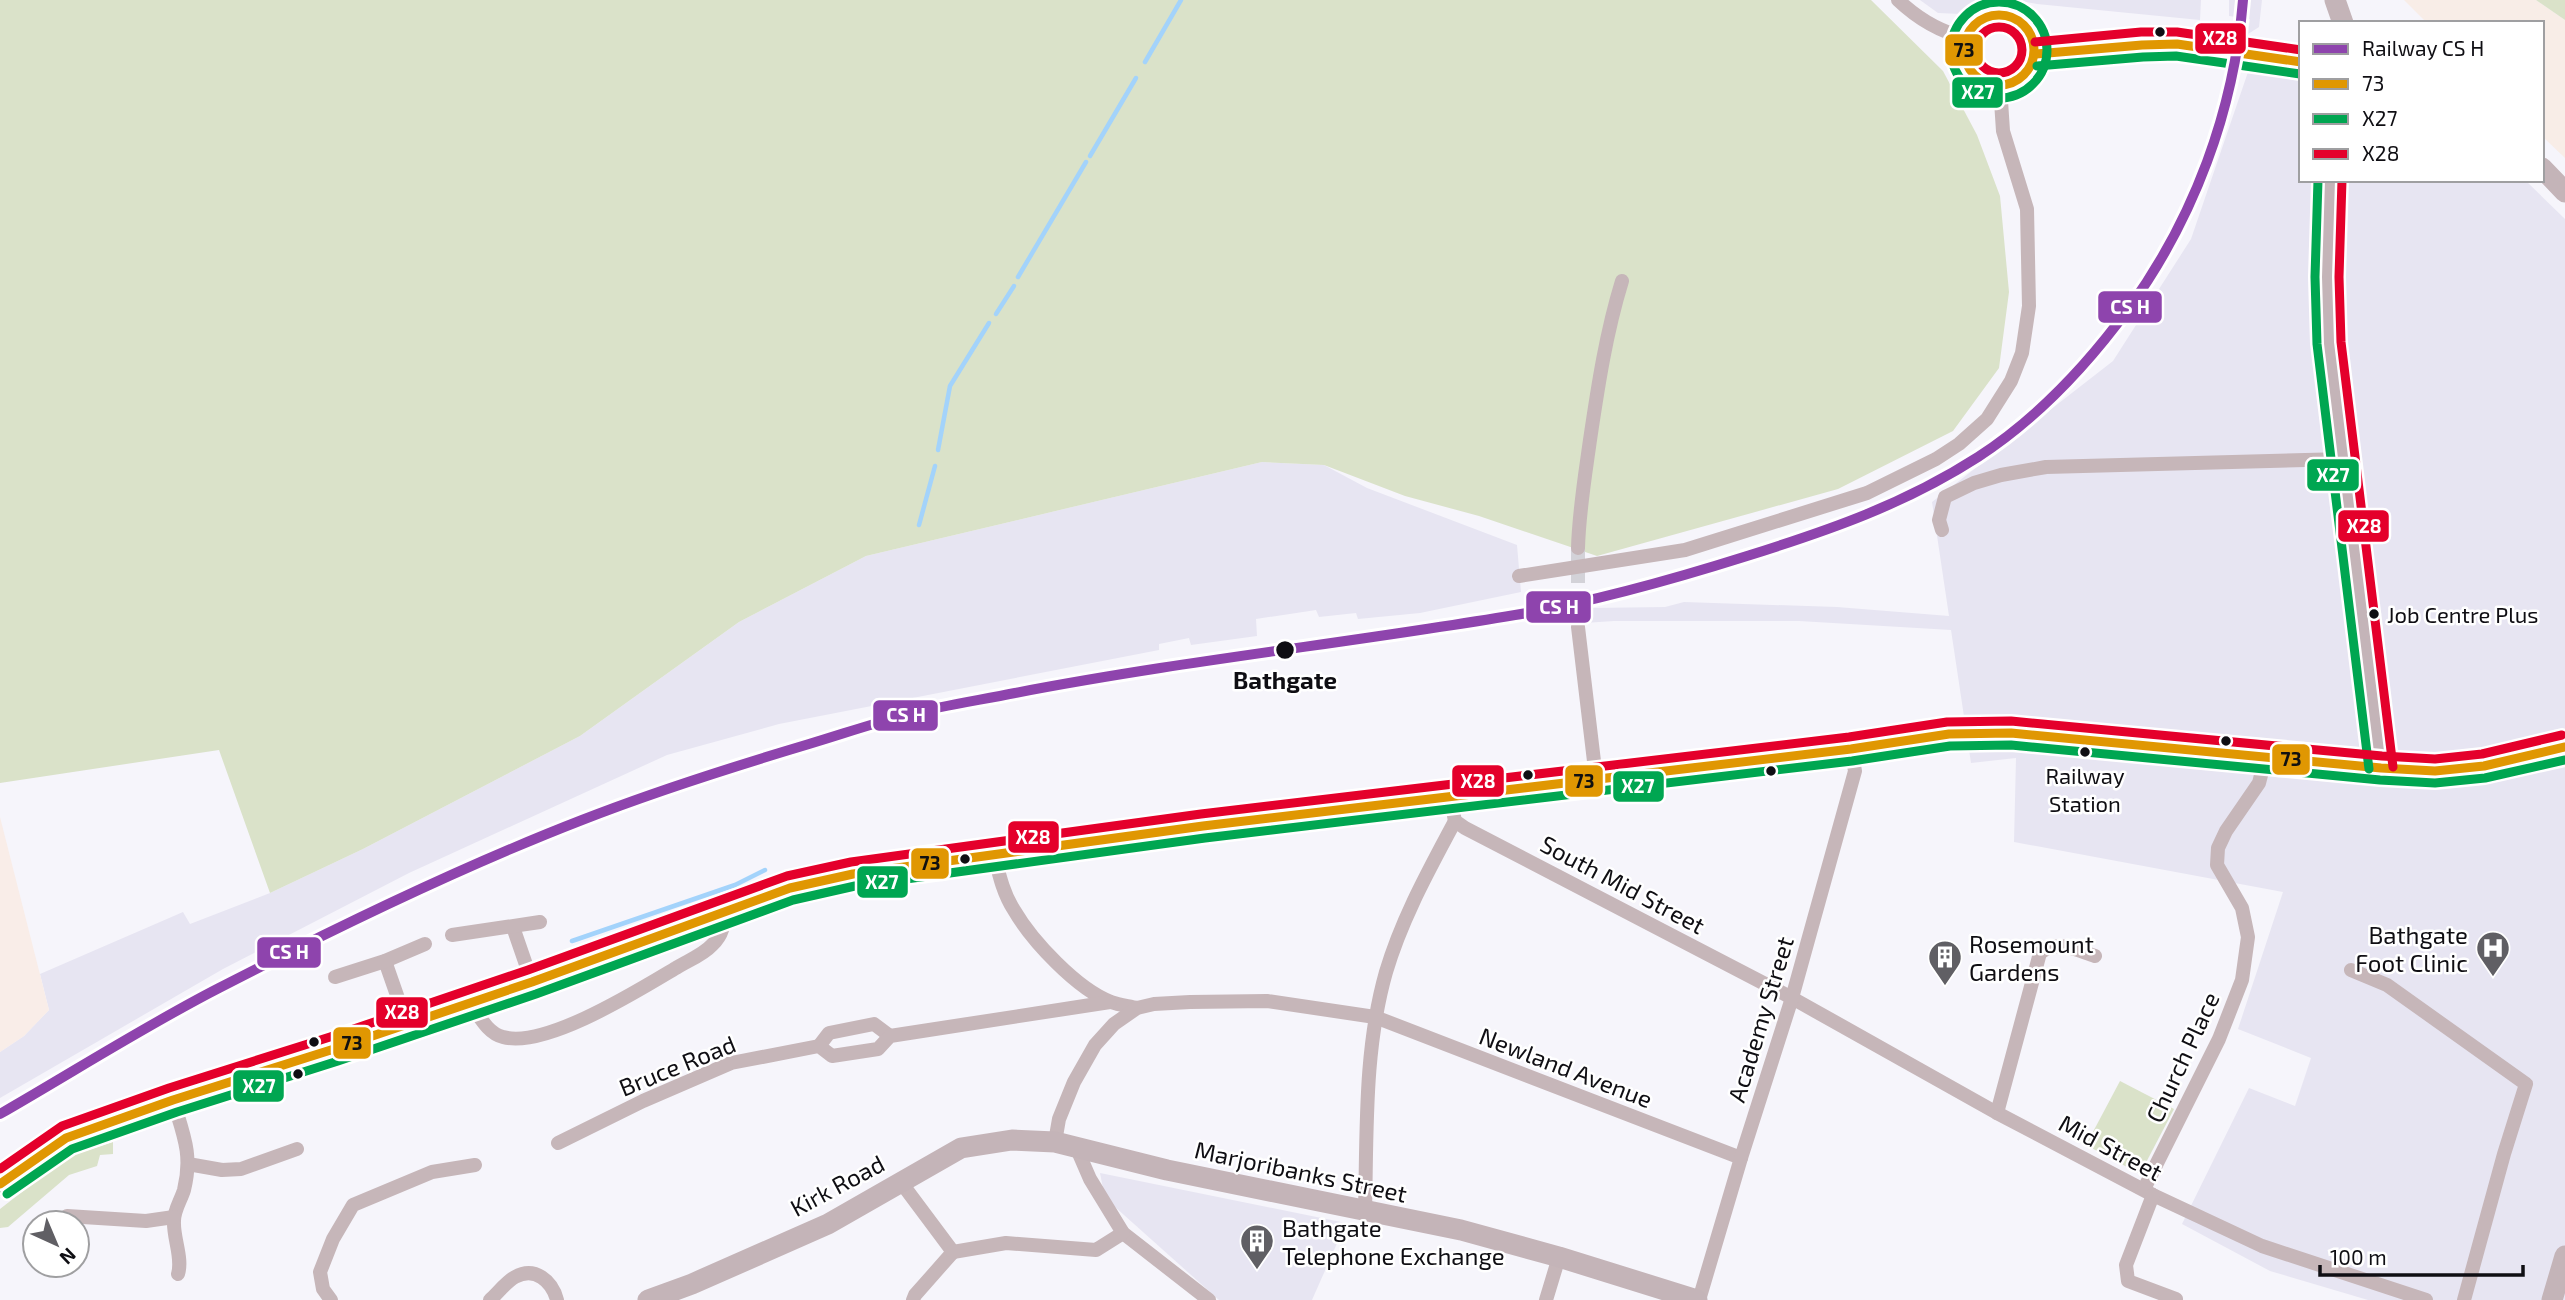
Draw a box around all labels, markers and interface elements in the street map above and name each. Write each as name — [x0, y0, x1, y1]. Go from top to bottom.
legend — [2299, 21, 2544, 182]
line badge: X28 — [2194, 22, 2247, 55]
unlabelled marker — [2153, 25, 2167, 39]
text: X28 — [2202, 26, 2238, 49]
line badge: 73 — [1944, 33, 1984, 67]
text: Railway CS H — [2362, 35, 2484, 60]
text: 73 — [1954, 38, 1974, 61]
text: 73 — [2362, 70, 2384, 95]
line badge: X27 — [1951, 76, 2004, 109]
text: X27 — [1961, 80, 1995, 103]
text: X27 — [2362, 105, 2398, 130]
text: X28 — [2362, 140, 2399, 165]
line badge: CS H — [2097, 290, 2163, 324]
text: CS H — [2110, 295, 2150, 318]
line badge: X27 — [2306, 458, 2360, 492]
text: X27 — [2316, 463, 2350, 486]
line badge: X28 — [2337, 509, 2390, 543]
text: X28 — [2346, 514, 2382, 537]
line badge: CS H — [1525, 590, 1592, 624]
text: CS H — [1539, 595, 1579, 618]
place label: Job Centre Plus — [2387, 601, 2538, 627]
marker: Job Centre Plus — [2367, 607, 2381, 621]
marker: Bathgate — [1274, 639, 1296, 661]
place label: Bathgate — [1233, 665, 1337, 694]
line badge: CS H — [872, 699, 939, 732]
text: CS H — [886, 703, 926, 726]
unlabelled marker — [2219, 734, 2233, 748]
line badge: 73 — [2271, 743, 2311, 776]
marker: Railway Station — [2078, 745, 2092, 759]
text: 73 — [2281, 747, 2301, 770]
place label: Railway Station — [2045, 762, 2125, 816]
line badge: X28 — [1451, 764, 1505, 798]
line badge: 73 — [1564, 764, 1604, 798]
unlabelled marker — [1764, 764, 1778, 778]
unlabelled marker — [1521, 768, 1535, 782]
text: X28 — [1460, 769, 1496, 792]
text: 73 — [1574, 769, 1594, 792]
line badge: X27 — [1612, 770, 1665, 803]
text: X27 — [1621, 774, 1655, 797]
line badge: X28 — [1007, 820, 1060, 854]
text: X28 — [1015, 825, 1051, 848]
street label: South Mid Street — [1536, 828, 1710, 940]
line badge: 73 — [910, 847, 950, 880]
text: 73 — [920, 851, 940, 874]
unlabelled marker — [958, 852, 972, 866]
line badge: X27 — [856, 865, 909, 899]
text: X27 — [865, 870, 899, 893]
place label: Bathgate Foot Clinic — [2355, 920, 2468, 977]
place label: Rosemount Gardens — [1969, 929, 2094, 986]
hospital icon: Bathgate Foot Clinic — [2474, 929, 2512, 978]
street label: Academy Street — [1721, 933, 1799, 1105]
line badge: CS H — [256, 936, 322, 969]
building icon: Rosemount Gardens — [1926, 938, 1964, 987]
text: CS H — [269, 940, 309, 963]
street label: Church Place — [2139, 987, 2225, 1127]
line badge: X28 — [375, 996, 429, 1029]
text: X28 — [384, 1000, 420, 1023]
street label: Newland Avenue — [1475, 1021, 1657, 1113]
line badge: 73 — [332, 1026, 372, 1060]
street label: Bruce Road — [614, 1028, 740, 1102]
text: 73 — [342, 1031, 362, 1054]
unlabelled marker — [307, 1035, 321, 1049]
unlabelled marker — [291, 1067, 305, 1081]
line badge: X27 — [232, 1069, 285, 1103]
text: X27 — [242, 1074, 276, 1097]
street label: Mid Street — [2054, 1108, 2168, 1186]
street label: Marjoribanks Street — [1192, 1134, 1410, 1208]
street label: Kirk Road — [785, 1148, 889, 1222]
north arrow — [21, 1209, 91, 1279]
place label: Bathgate Telephone Exchange — [1282, 1213, 1505, 1270]
building icon: Bathgate Telephone Exchange — [1238, 1222, 1276, 1271]
scale bar — [2320, 1234, 2523, 1278]
text: N — [55, 1244, 81, 1270]
text: 100 m — [2330, 1244, 2387, 1269]

